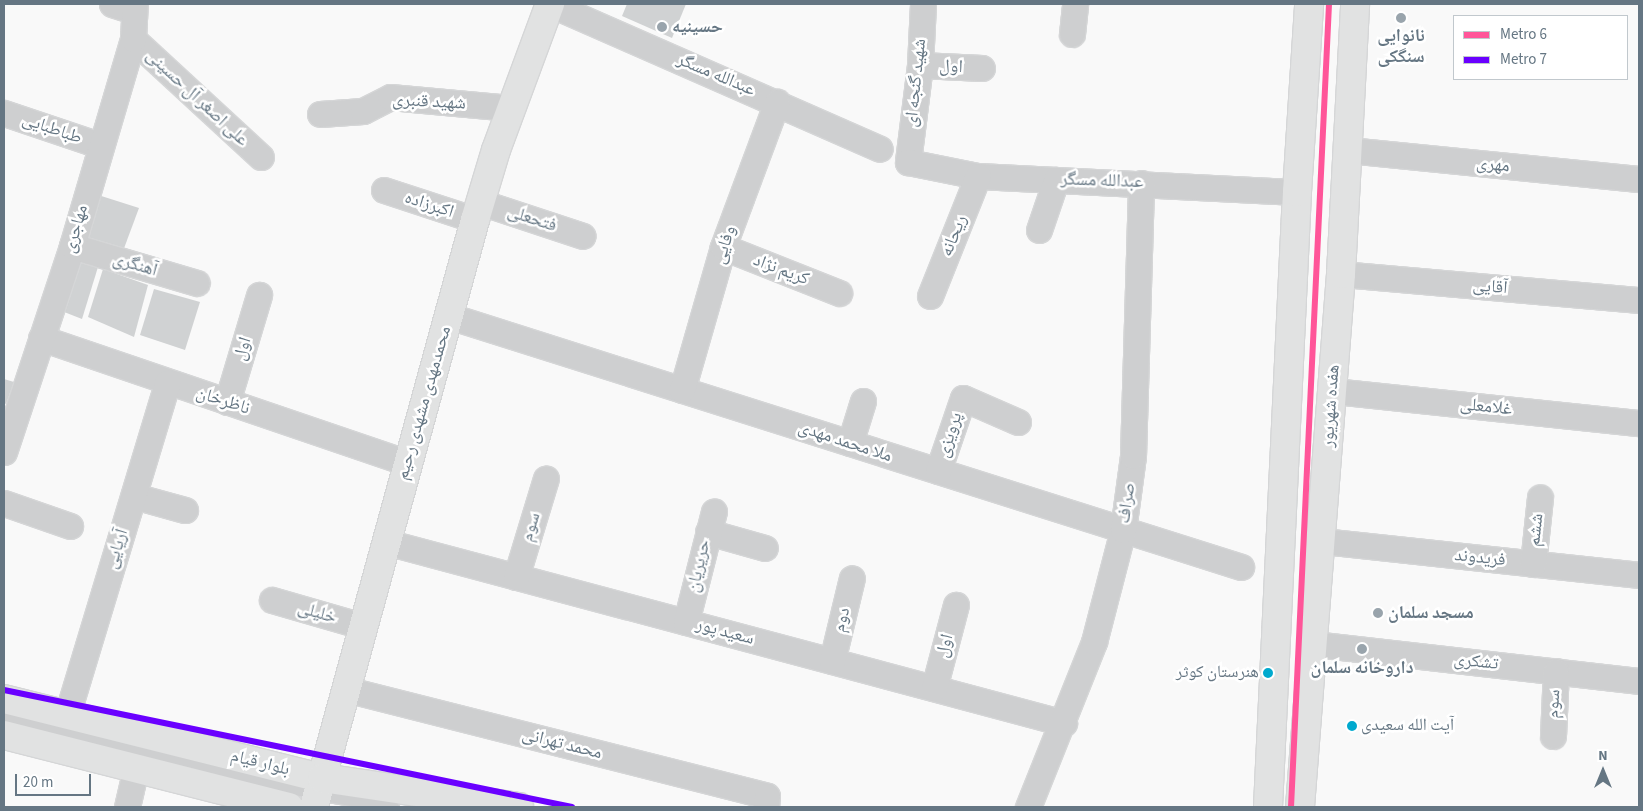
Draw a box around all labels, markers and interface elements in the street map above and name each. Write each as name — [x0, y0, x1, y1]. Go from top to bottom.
marker: نانوایی سنگکی — [1395, 12, 1407, 24]
legend — [1453, 15, 1628, 80]
place label: حسینیه — [672, 16, 723, 38]
marker: حسینیه — [656, 21, 668, 33]
text: Metro 6 — [1500, 24, 1547, 45]
place label: نانوایی سنگکی — [1377, 26, 1425, 68]
street label: شهید گنجه ای — [901, 38, 931, 128]
street label: علی اصغر آل حسینی — [141, 45, 253, 151]
street label: عبدالله مسگر — [674, 49, 758, 101]
text: Metro 7 — [1500, 49, 1547, 70]
street label: اول — [939, 56, 963, 78]
street label: شهید قنبری — [392, 89, 466, 115]
street label: طباطبایی — [19, 109, 85, 149]
street label: مهری — [1475, 153, 1511, 177]
street label: عبدالله مسگر — [1060, 169, 1144, 193]
street label: اکبرزاده — [402, 187, 456, 223]
street label: فتحعلی — [505, 201, 559, 237]
street label: مهاجری — [59, 202, 93, 256]
street label: ریحانه — [936, 212, 972, 260]
street label: وفایی — [709, 223, 741, 267]
street label: آهنگری — [110, 248, 160, 282]
street label: کریم نژاد — [750, 250, 812, 290]
street label: آقایی — [1472, 275, 1508, 299]
street label: محمدمهدی مشهدی رحیم — [392, 324, 456, 482]
street label: اول — [229, 335, 257, 363]
street label: هفده شهریور — [1317, 364, 1345, 448]
street label: ناظرخان — [193, 382, 253, 420]
street label: غلامعلی — [1459, 394, 1513, 420]
street label: پرویزی — [933, 410, 967, 460]
street label: ملا محمد مهدی — [795, 417, 895, 467]
street label: صراف — [1113, 481, 1141, 525]
street label: سوم — [516, 510, 546, 544]
street label: ششم — [1524, 512, 1548, 548]
street label: آریایی — [101, 526, 133, 572]
street label: حریریان — [682, 538, 716, 594]
street label: فریدوند — [1453, 545, 1507, 571]
street label: خلیلی — [295, 597, 339, 629]
place label: مسجد سلمان — [1388, 602, 1474, 624]
street label: دوم — [829, 606, 855, 634]
marker: مسجد سلمان — [1372, 607, 1384, 619]
street label: سعید پور — [693, 614, 757, 650]
street label: اول — [932, 632, 958, 660]
marker: داروخانه سلمان — [1356, 643, 1368, 655]
street label: تشکری — [1453, 649, 1499, 675]
place label: داروخانه سلمان — [1311, 657, 1413, 679]
place label: هنرستان کوثر — [1176, 663, 1259, 683]
marker: هنرستان کوثر — [1263, 668, 1273, 678]
street label: سوم — [1542, 689, 1566, 719]
place label: آیت الله سعیدی — [1361, 716, 1454, 736]
marker: آیت الله سعیدی — [1347, 721, 1357, 731]
street label: محمد تهرانی — [520, 724, 604, 764]
street label: بلوار قیام — [228, 745, 292, 781]
north arrow — [1578, 746, 1628, 796]
text: N — [1598, 746, 1608, 766]
scale bar — [18, 764, 94, 796]
text: 20 m — [23, 772, 53, 793]

